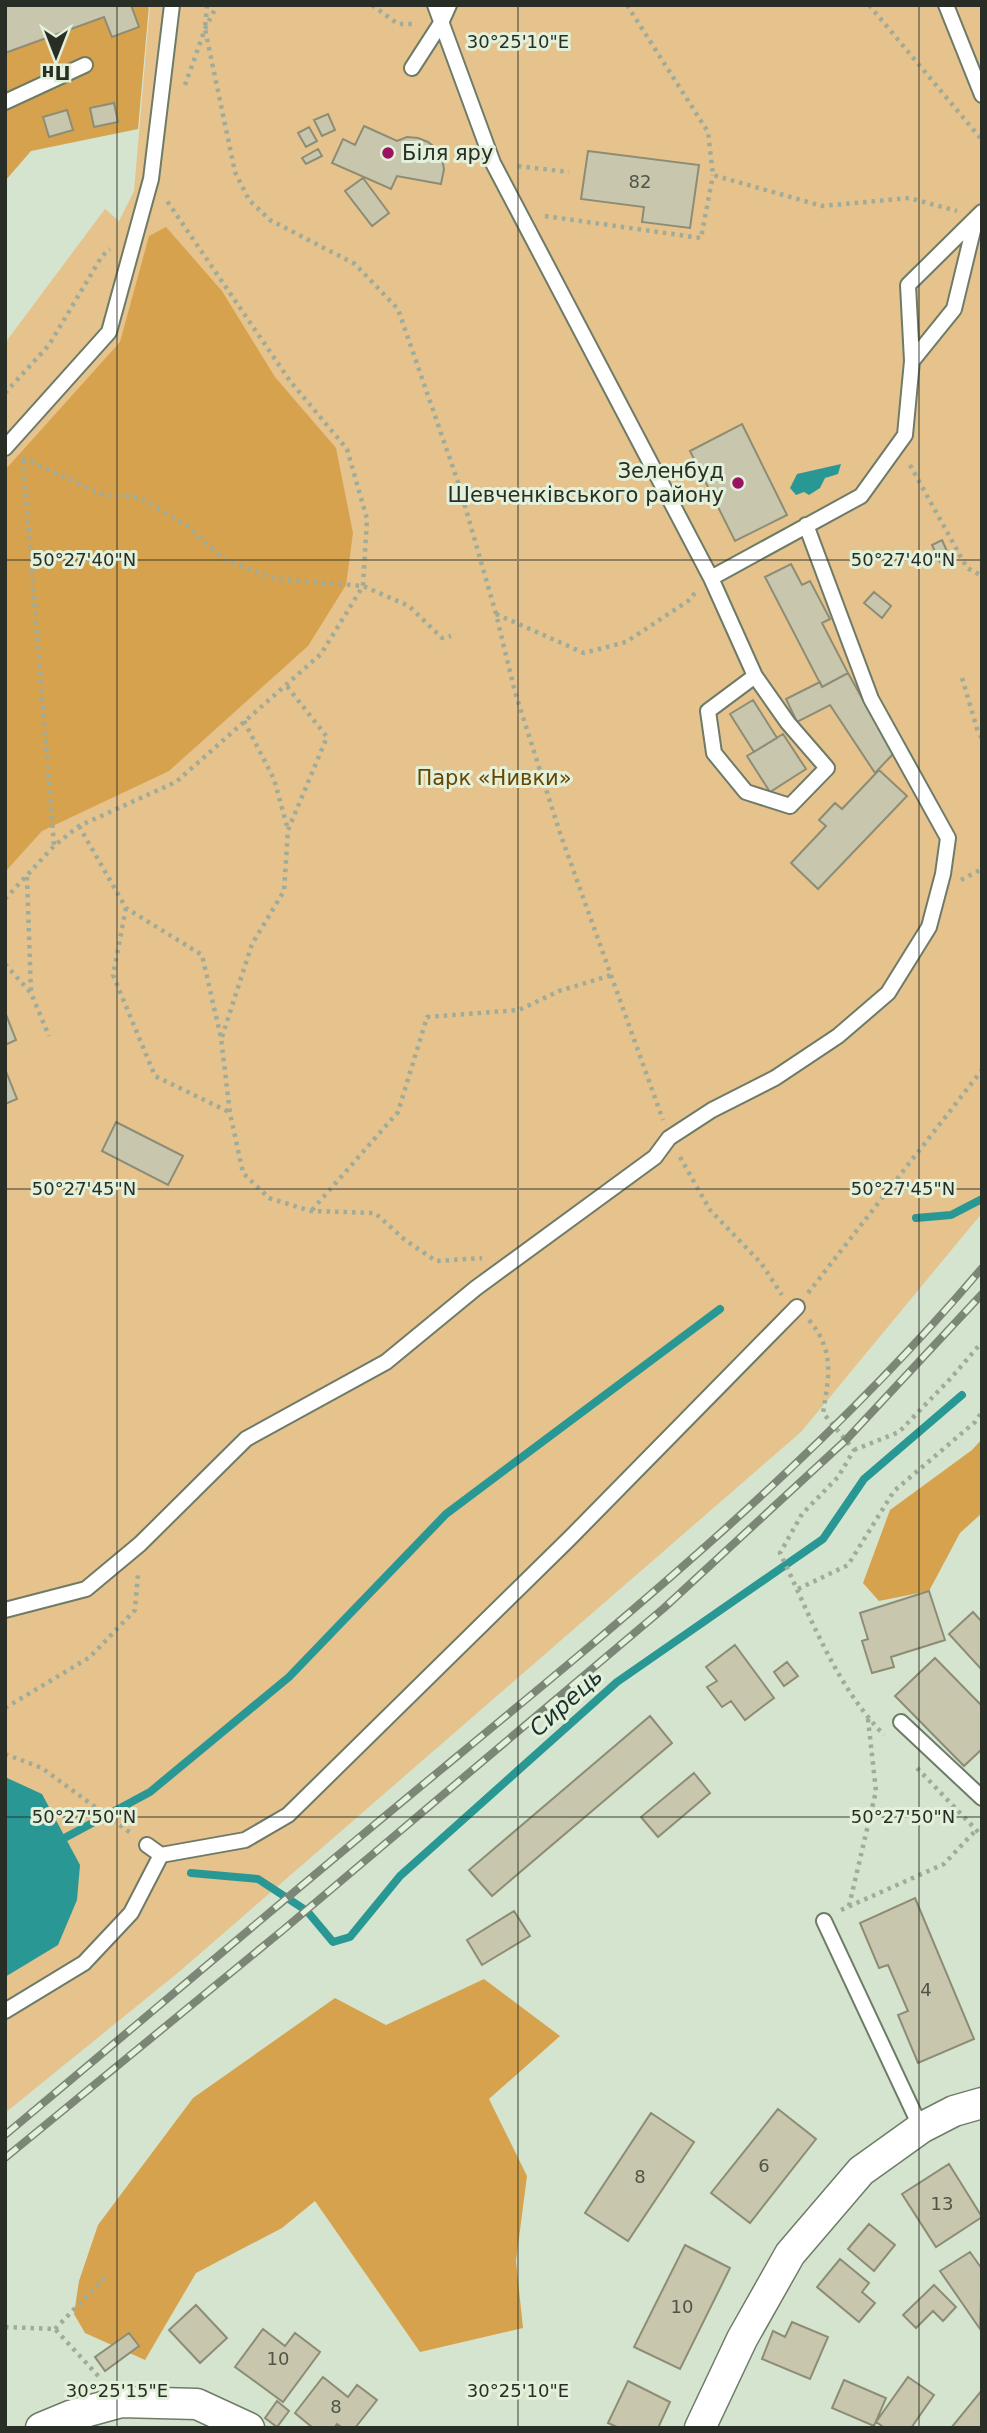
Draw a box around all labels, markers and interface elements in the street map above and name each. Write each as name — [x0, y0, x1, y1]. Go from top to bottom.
north arrow — [21, 21, 91, 91]
text: 30°25'10"E — [467, 31, 569, 52]
text: Пн — [41, 62, 71, 84]
place label: Біля яру — [402, 141, 493, 165]
marker: Біля яру — [380, 145, 396, 161]
house number: 82 — [629, 171, 651, 192]
place label: Зеленбуд Шевченківського району — [447, 459, 724, 507]
marker: Зеленбуд Шевченківського району — [730, 475, 746, 491]
text: 50°27'40"N — [32, 549, 136, 570]
text: 50°27'40"N — [851, 549, 955, 570]
park label: Парк «Нивки» — [416, 766, 572, 790]
text: 50°27'45"N — [32, 1178, 136, 1199]
text: 50°27'45"N — [851, 1178, 955, 1199]
water label: Сирець — [524, 1663, 608, 1741]
text: 50°27'50"N — [32, 1806, 136, 1827]
text: 50°27'50"N — [851, 1806, 955, 1827]
house number: 4 — [920, 1979, 932, 2000]
house number: 6 — [758, 2155, 770, 2176]
house number: 8 — [634, 2166, 646, 2187]
house number: 13 — [931, 2193, 953, 2214]
house number: 10 — [671, 2296, 693, 2317]
house number: 10 — [267, 2348, 289, 2369]
text: 30°25'15"E — [66, 2380, 168, 2401]
text: 30°25'10"E — [467, 2380, 569, 2401]
house number: 8 — [330, 2396, 342, 2417]

